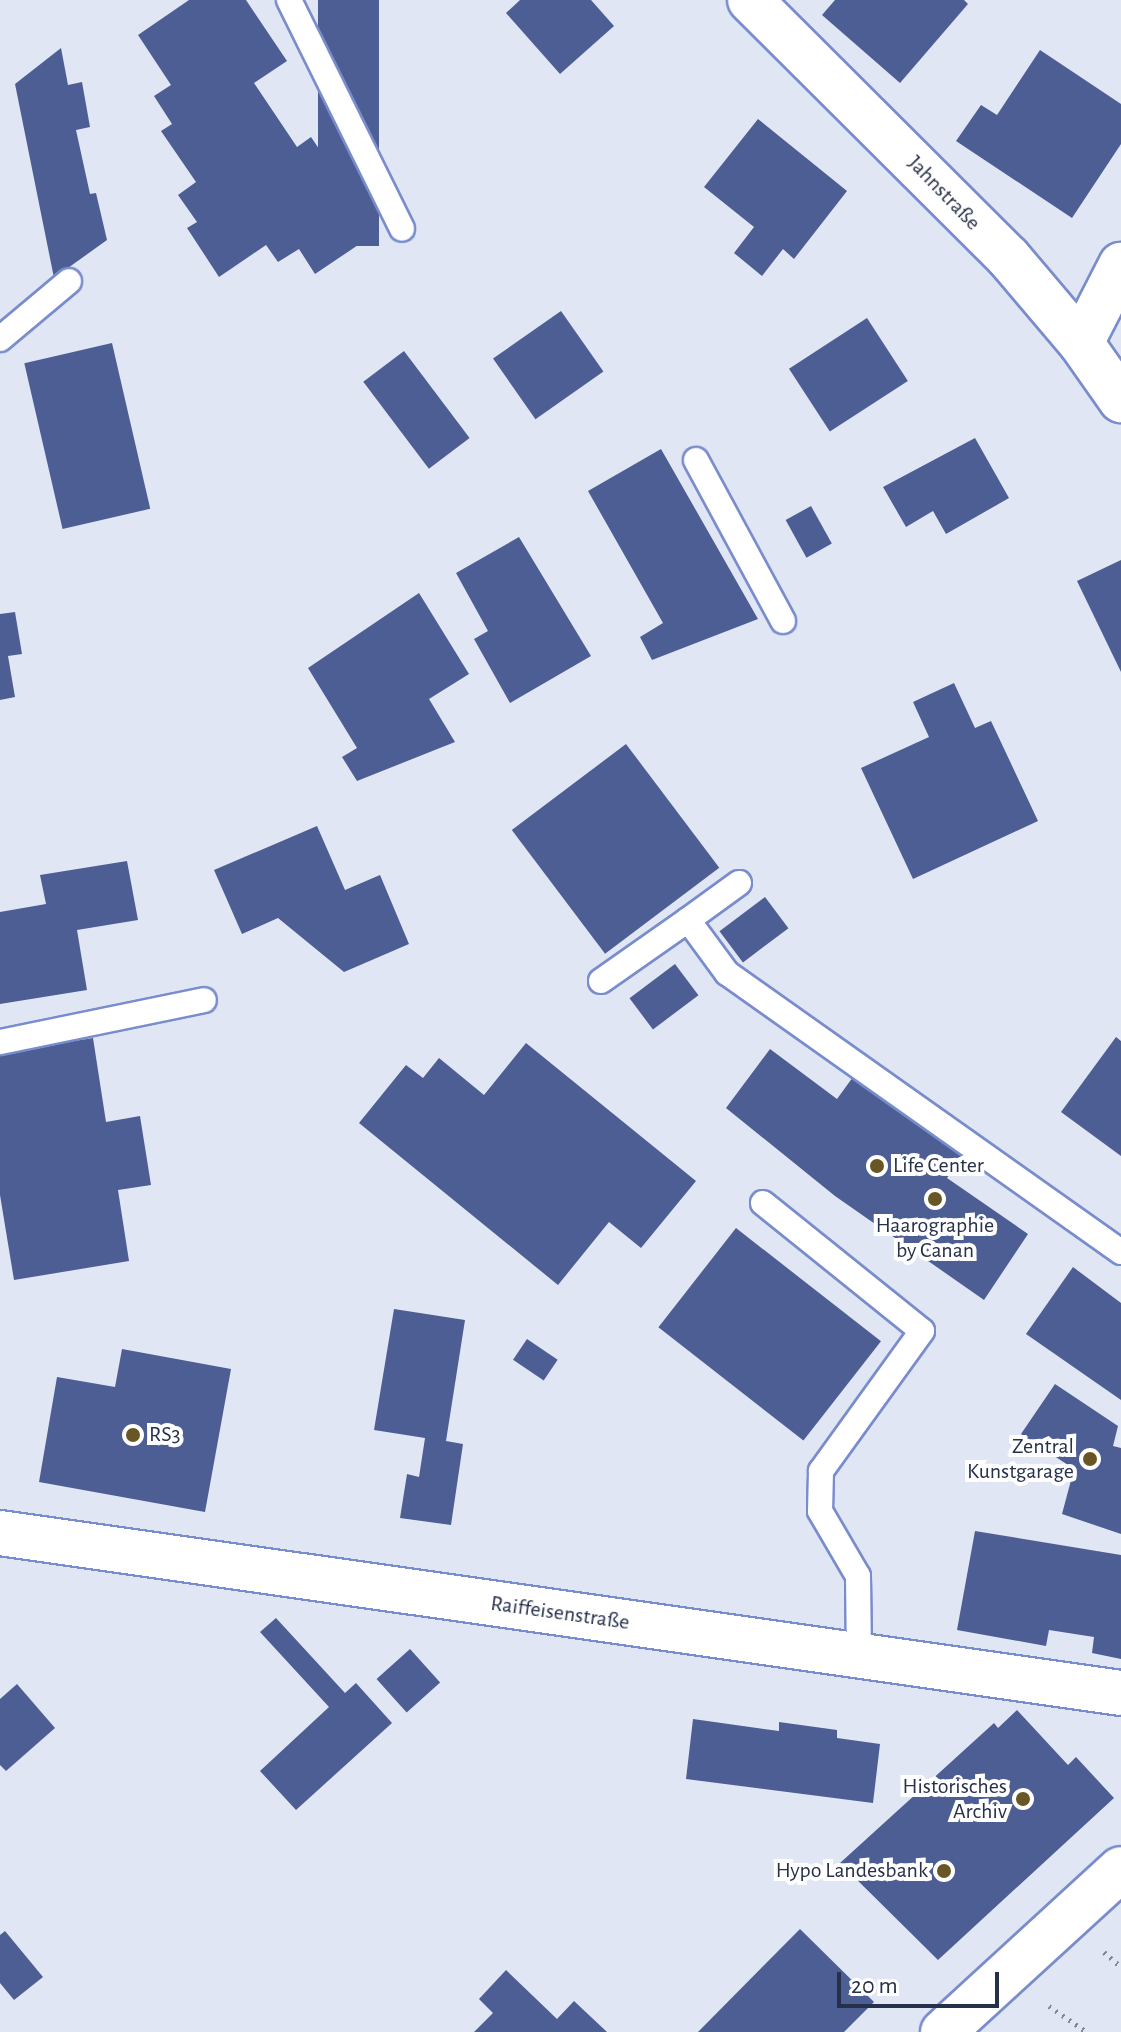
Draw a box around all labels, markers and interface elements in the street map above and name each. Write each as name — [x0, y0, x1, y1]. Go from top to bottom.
street label: Jahnstraße — [902, 150, 986, 236]
place label: Life Center — [893, 1153, 984, 1179]
marker: Life Center — [868, 1157, 886, 1175]
marker: Haarographie by Canan — [926, 1190, 944, 1208]
place label: Haarographie by Canan — [876, 1212, 994, 1264]
place label: RS3 — [149, 1422, 181, 1448]
marker: RS3 — [124, 1426, 142, 1444]
place label: Zentral Kunstgarage — [967, 1433, 1074, 1484]
marker: Zentral Kunstgarage — [1081, 1450, 1099, 1468]
street label: Raiffeisenstraße — [489, 1590, 631, 1636]
place label: Historisches Archiv — [902, 1773, 1007, 1824]
marker: Historisches Archiv — [1014, 1790, 1032, 1808]
place label: Hypo Landesbank — [776, 1858, 928, 1884]
marker: Hypo Landesbank — [935, 1862, 953, 1880]
scale bar — [841, 1956, 1003, 2006]
text: 20 m — [851, 1974, 898, 1998]

